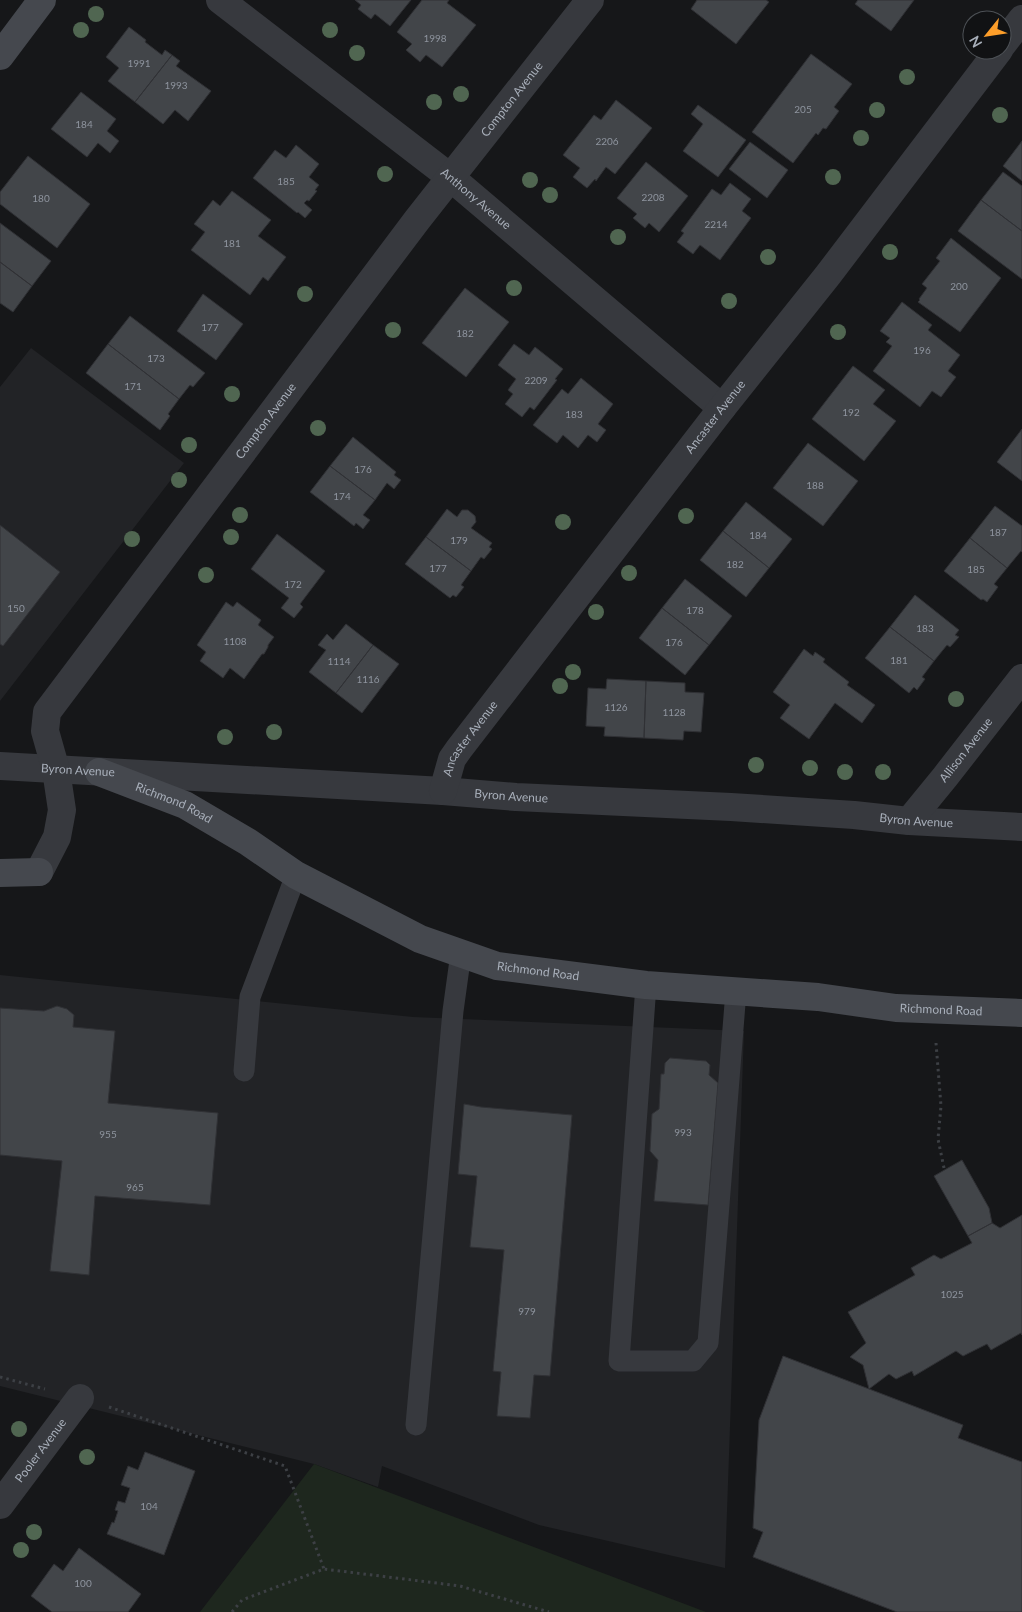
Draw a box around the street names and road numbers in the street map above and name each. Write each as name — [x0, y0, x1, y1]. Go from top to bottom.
street label: Compton Avenue — [477, 58, 546, 140]
street label: Anthony Avenue — [438, 165, 514, 233]
street label: Ancaster Avenue — [682, 377, 748, 456]
street label: Compton Avenue — [232, 380, 299, 462]
street label: Ancaster Avenue — [440, 697, 501, 778]
street label: Allison Avenue — [936, 714, 995, 785]
street label: Byron Avenue — [41, 760, 115, 779]
street label: Richmond Road — [134, 779, 215, 826]
street label: Byron Avenue — [474, 786, 548, 805]
street label: Byron Avenue — [879, 810, 954, 830]
street label: Richmond Road — [496, 958, 580, 983]
street label: Richmond Road — [899, 1000, 983, 1018]
street label: Pooler Avenue — [11, 1415, 69, 1485]

